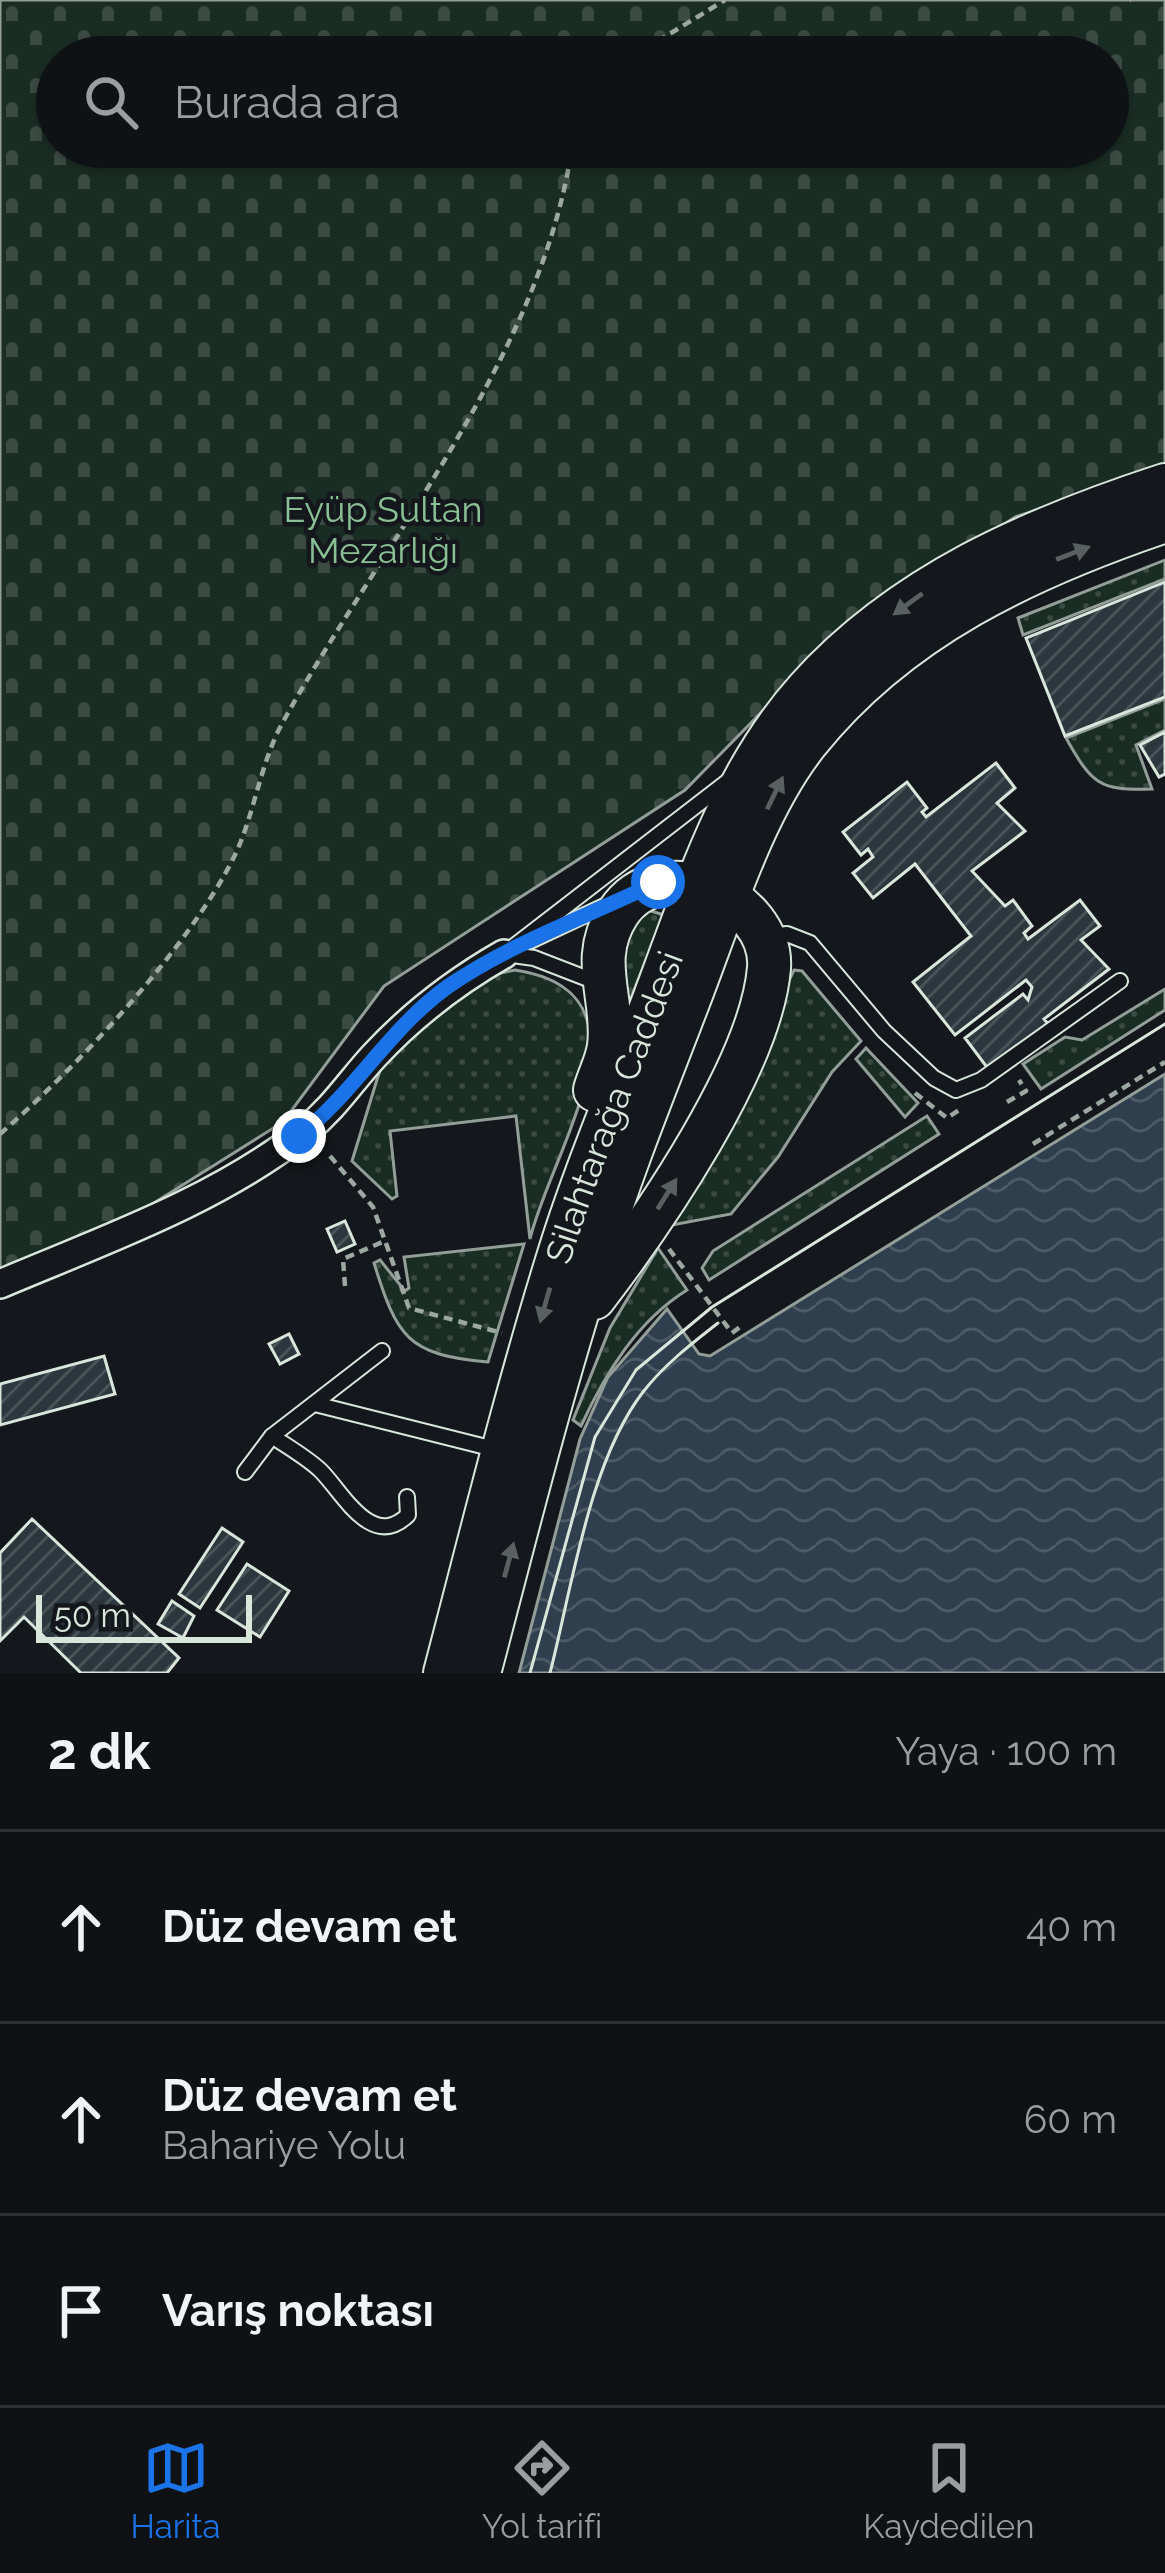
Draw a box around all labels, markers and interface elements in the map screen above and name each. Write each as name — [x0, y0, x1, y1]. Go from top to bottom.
search box — [36, 36, 1129, 168]
icon: search — [78, 69, 144, 135]
text: Burada ara — [174, 76, 400, 129]
park label: Eyüp Sultan Mezarlığı — [283, 488, 483, 571]
one-way arrow — [1055, 543, 1091, 562]
one-way arrow — [892, 592, 924, 615]
one-way arrow — [765, 775, 785, 810]
route start — [631, 855, 685, 909]
street label: Silahtarağa Caddesi — [537, 945, 691, 1268]
route end — [272, 1109, 326, 1163]
one-way arrow — [655, 1177, 677, 1210]
one-way arrow — [534, 1286, 553, 1323]
one-way arrow — [501, 1541, 520, 1578]
scale bar — [36, 1589, 252, 1642]
text: 50 m — [54, 1596, 131, 1635]
text: 2 dk — [48, 1721, 150, 1781]
text: Yaya · 100 m — [895, 1728, 1117, 1774]
icon: ahead — [48, 1894, 114, 1960]
text: Düz devam et — [162, 1900, 457, 1953]
text: 40 m — [1026, 1904, 1117, 1950]
text: Düz devam et — [162, 2069, 457, 2122]
icon: ahead — [48, 2086, 114, 2152]
text: 60 m — [1024, 2096, 1117, 2142]
text: Bahariye Yolu — [162, 2122, 406, 2168]
icon: arrive — [48, 2278, 114, 2344]
text: Varış noktası — [162, 2284, 434, 2337]
tab: Harita — [131, 2435, 221, 2546]
tab: Yol tarifi — [482, 2435, 602, 2546]
tab: Kaydedilen — [863, 2435, 1034, 2546]

